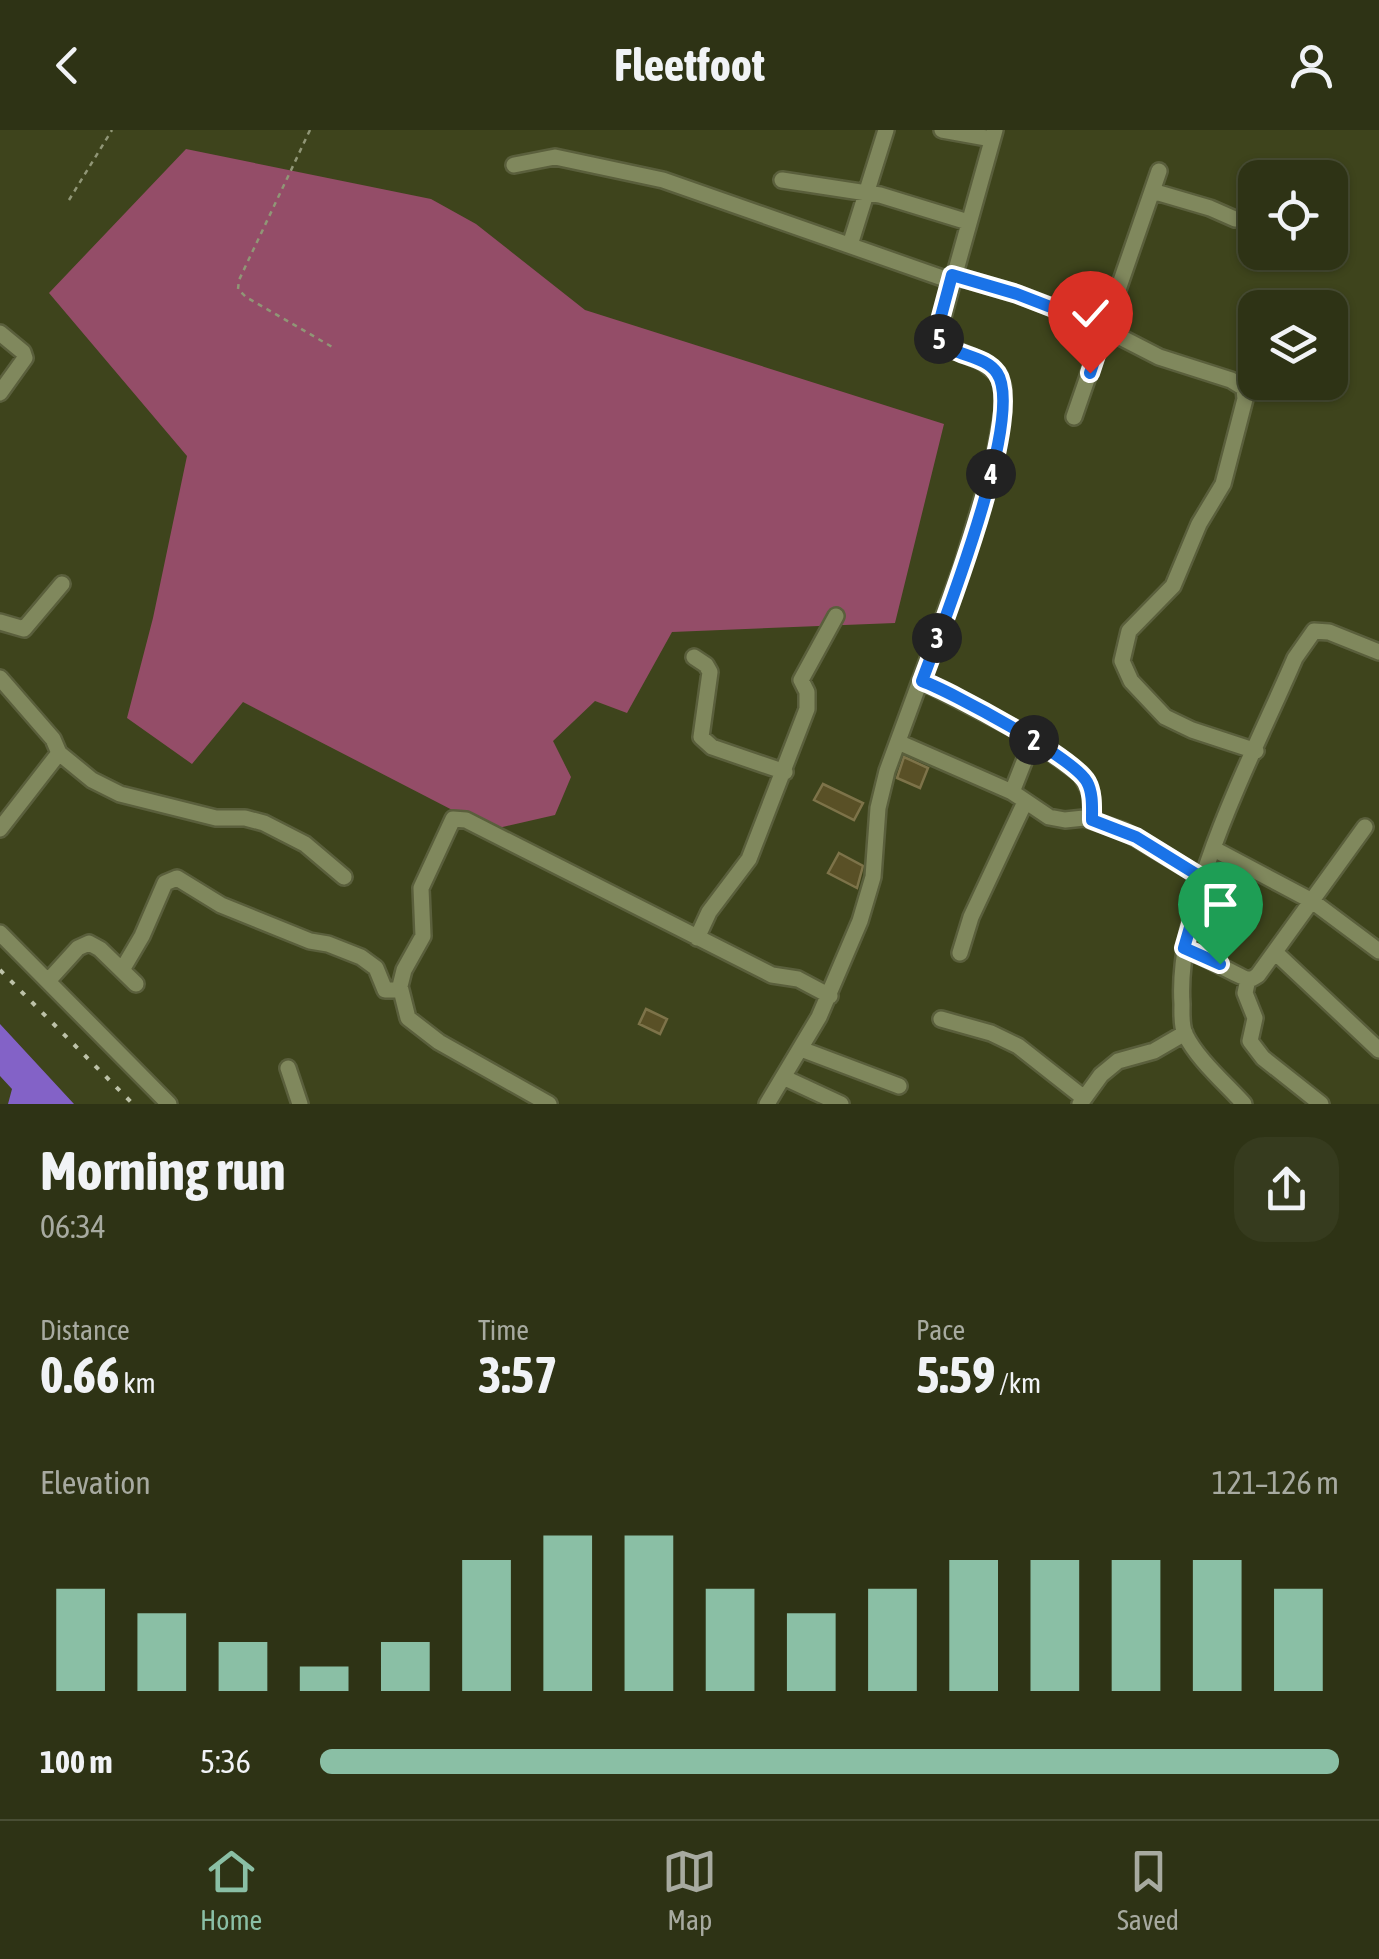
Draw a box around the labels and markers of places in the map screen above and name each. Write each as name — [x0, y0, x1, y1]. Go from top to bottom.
pin — [1048, 271, 1133, 374]
pin: 5 — [914, 314, 964, 364]
pin: 4 — [966, 449, 1016, 499]
pin: 3 — [912, 613, 962, 663]
pin: 2 — [1009, 715, 1059, 765]
pin — [1178, 862, 1263, 965]

